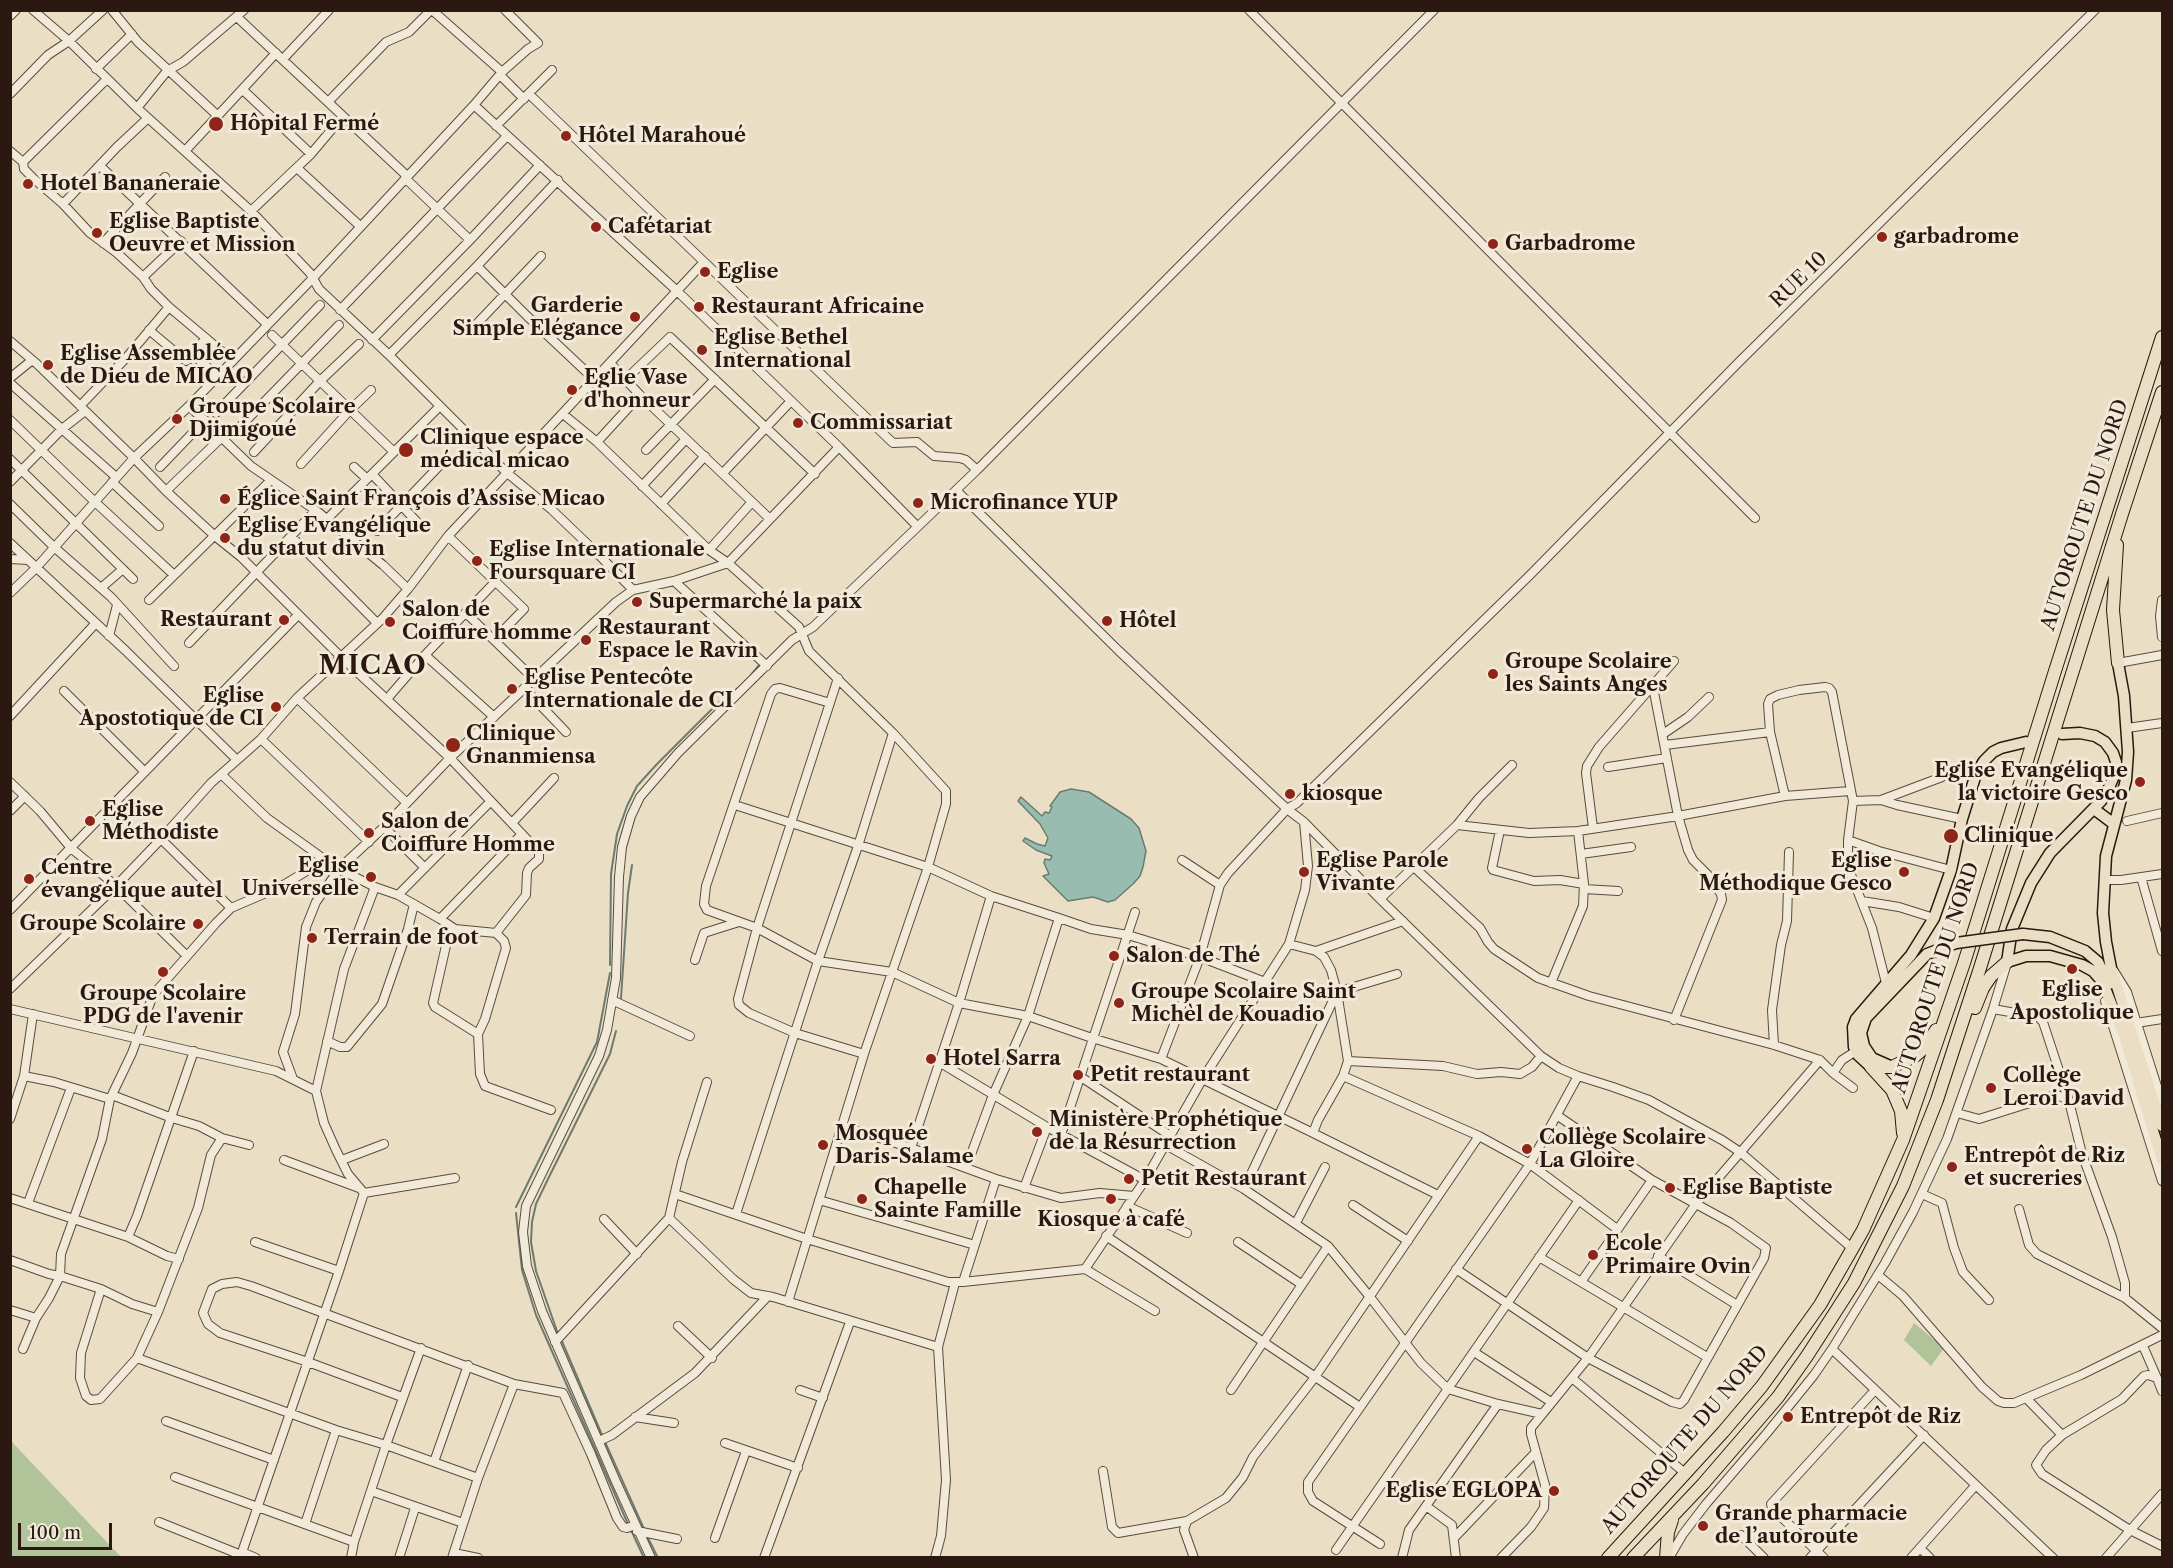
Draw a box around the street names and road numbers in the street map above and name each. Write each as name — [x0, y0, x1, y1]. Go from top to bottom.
street label: RUE 10 — [1765, 247, 1833, 313]
street label: AUTOROUTE DU NORD — [2036, 396, 2134, 634]
street label: AUTOROUTE DU NORD — [1887, 859, 1985, 1097]
street label: AUTOROUTE DU NORD — [1597, 1341, 1773, 1539]

